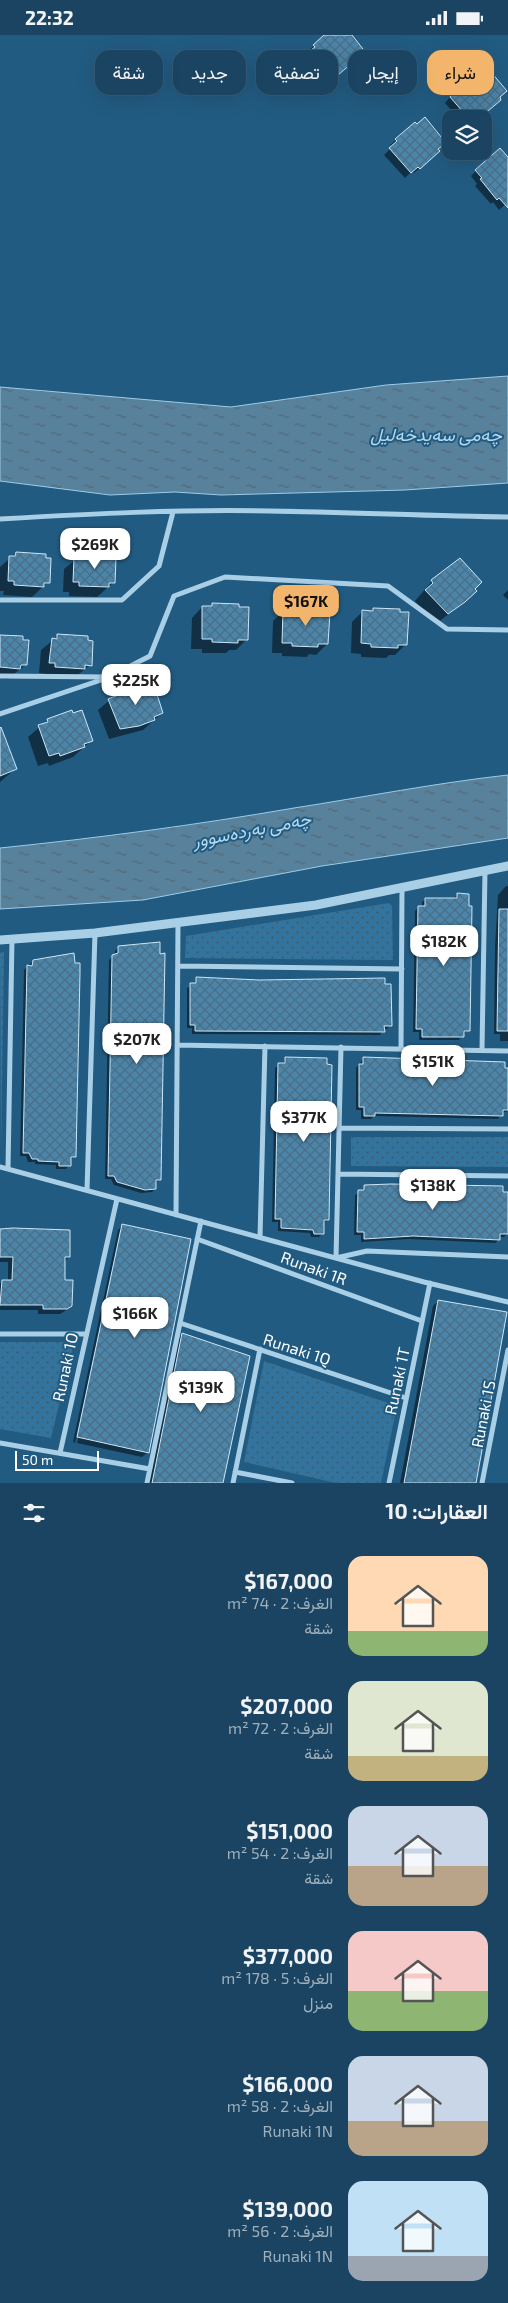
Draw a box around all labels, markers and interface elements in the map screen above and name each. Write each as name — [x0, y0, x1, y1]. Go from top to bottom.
text: 22:32 — [25, 6, 74, 29]
chip: شقة — [95, 50, 163, 95]
chip: جديد — [173, 50, 246, 95]
chip: تصفية — [256, 50, 338, 95]
chip: إيجار — [348, 50, 417, 95]
chip: شراء — [427, 50, 494, 95]
map controls — [442, 110, 492, 160]
button: layers — [442, 110, 492, 160]
water label: چەمی سەیدخەلیل — [370, 423, 503, 447]
pin: $269K — [60, 527, 130, 570]
text: $269K — [71, 534, 119, 553]
pin: $167K — [271, 585, 341, 627]
text: $167K — [284, 591, 328, 610]
pin: $225K — [101, 663, 171, 706]
text: $225K — [113, 670, 159, 689]
water label: چەمی بەردەسوور — [190, 807, 314, 853]
pin: $182K — [409, 925, 479, 967]
text: $182K — [421, 931, 467, 950]
pin: $207K — [102, 1023, 172, 1065]
text: $207K — [113, 1029, 161, 1048]
pin: $151K — [398, 1045, 468, 1087]
text: $151K — [412, 1051, 454, 1070]
pin: $377K — [269, 1101, 339, 1143]
text: $377K — [281, 1107, 327, 1126]
pin: $138K — [398, 1169, 468, 1211]
text: $138K — [410, 1175, 456, 1194]
street label: Runaki 1R — [278, 1247, 350, 1288]
pin: $166K — [100, 1297, 170, 1339]
text: $166K — [112, 1303, 158, 1322]
street label: Runaki 1Q — [261, 1329, 333, 1369]
street label: Runaki 1O — [48, 1331, 81, 1403]
street label: Runaki 1T — [380, 1345, 413, 1416]
pin: $139K — [166, 1371, 236, 1413]
text: $139K — [179, 1377, 223, 1396]
street label: Runaki 1S — [467, 1379, 498, 1449]
scale bar — [15, 1448, 99, 1471]
text: 50 m — [22, 1451, 53, 1468]
text: العقارات: 10 — [385, 1498, 488, 1523]
icon: filters — [20, 1499, 48, 1527]
text: $167,000 — [244, 1568, 333, 1593]
icon: home — [388, 1576, 448, 1636]
text: الغرف: 2 · 74 m² — [227, 1593, 333, 1612]
text: شقة — [304, 1618, 333, 1637]
text: $207,000 — [240, 1693, 333, 1718]
icon: home — [388, 1701, 448, 1761]
text: الغرف: 2 · 72 m² — [228, 1718, 333, 1737]
text: شقة — [304, 1743, 333, 1762]
text: $151,000 — [246, 1818, 333, 1843]
icon: home — [388, 1826, 448, 1886]
text: الغرف: 2 · 54 m² — [227, 1843, 333, 1862]
text: شقة — [304, 1868, 333, 1887]
text: $377,000 — [243, 1943, 333, 1968]
icon: home — [388, 1951, 448, 2011]
text: الغرف: 5 · 178 m² — [221, 1968, 333, 1987]
text: منزل — [303, 1993, 333, 2012]
text: $166,000 — [242, 2071, 333, 2096]
icon: home — [388, 2076, 448, 2136]
text: الغرف: 2 · 58 m² — [227, 2096, 333, 2115]
text: Runaki 1N — [263, 2121, 333, 2140]
text: $139,000 — [243, 2196, 333, 2221]
icon: home — [388, 2201, 448, 2261]
text: الغرف: 2 · 56 m² — [227, 2221, 333, 2240]
text: Runaki 1N — [263, 2246, 333, 2265]

